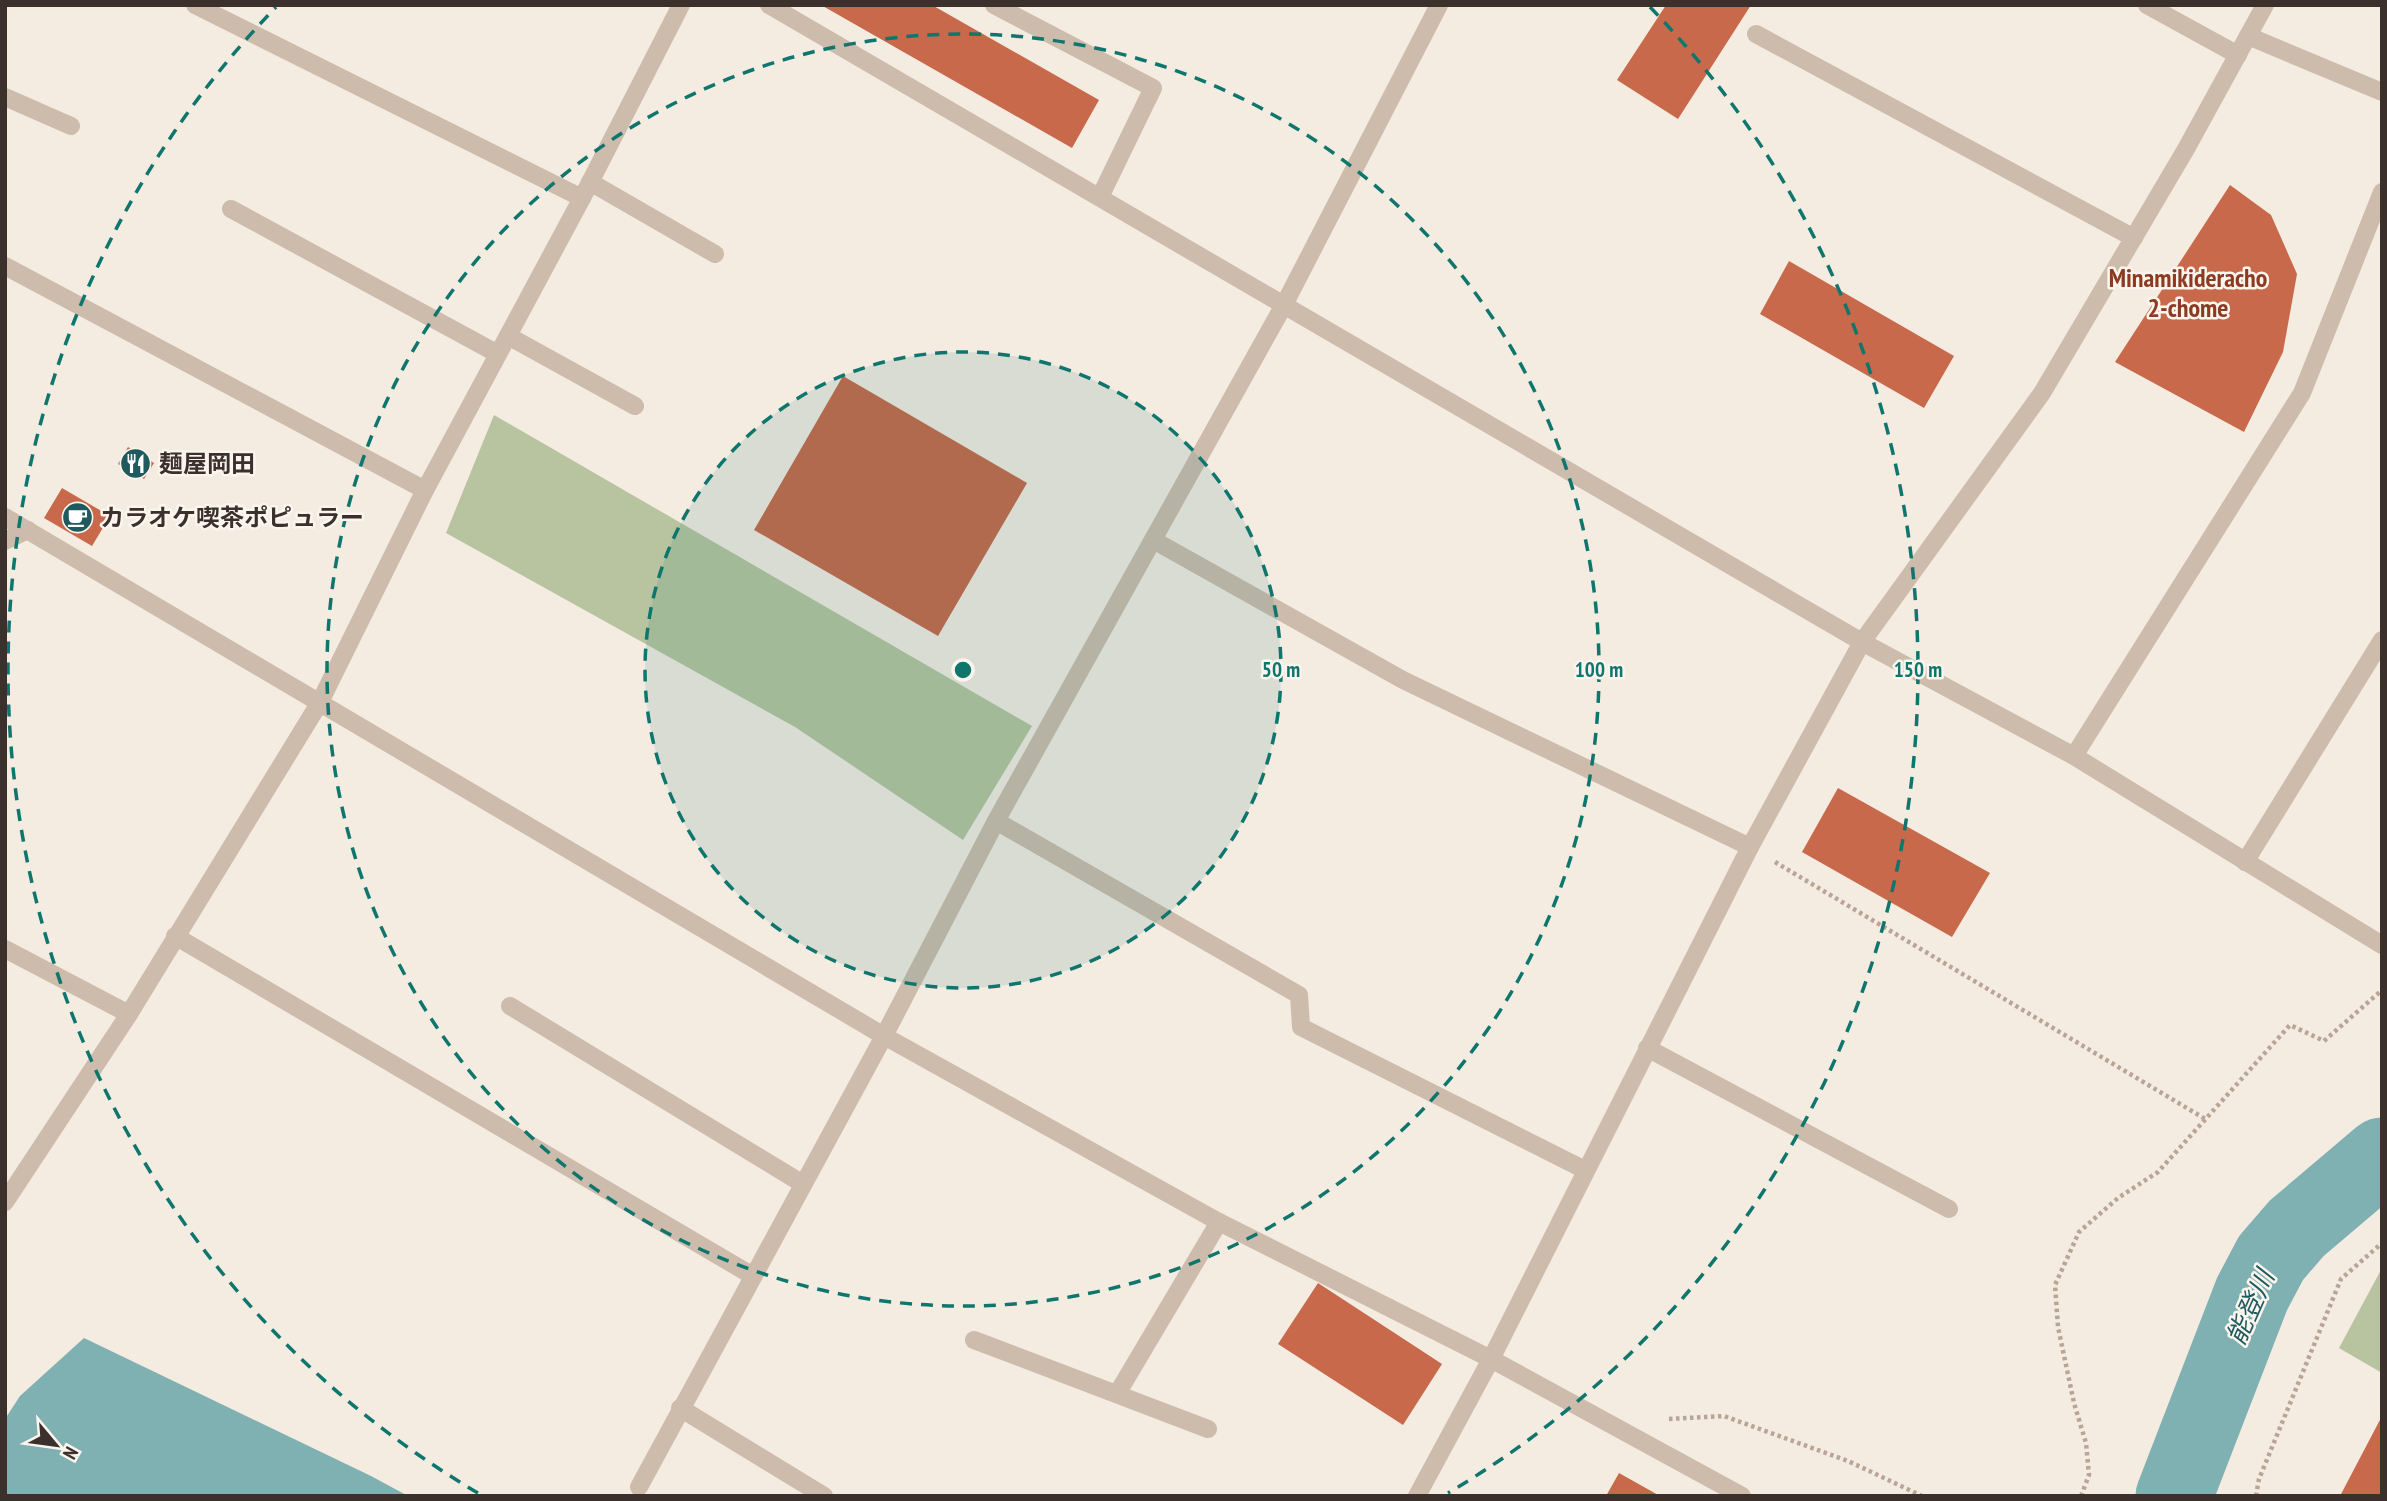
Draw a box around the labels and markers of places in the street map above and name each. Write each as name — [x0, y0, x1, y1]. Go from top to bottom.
restaurant icon: 麺屋岡田 — [119, 446, 153, 480]
place label: 麺屋岡田 — [159, 448, 255, 479]
cafe icon: カラオケ喫茶ポピュラー — [60, 500, 94, 534]
place label: カラオケ喫茶ポピュラー — [100, 502, 364, 533]
centre of rings — [951, 658, 975, 682]

